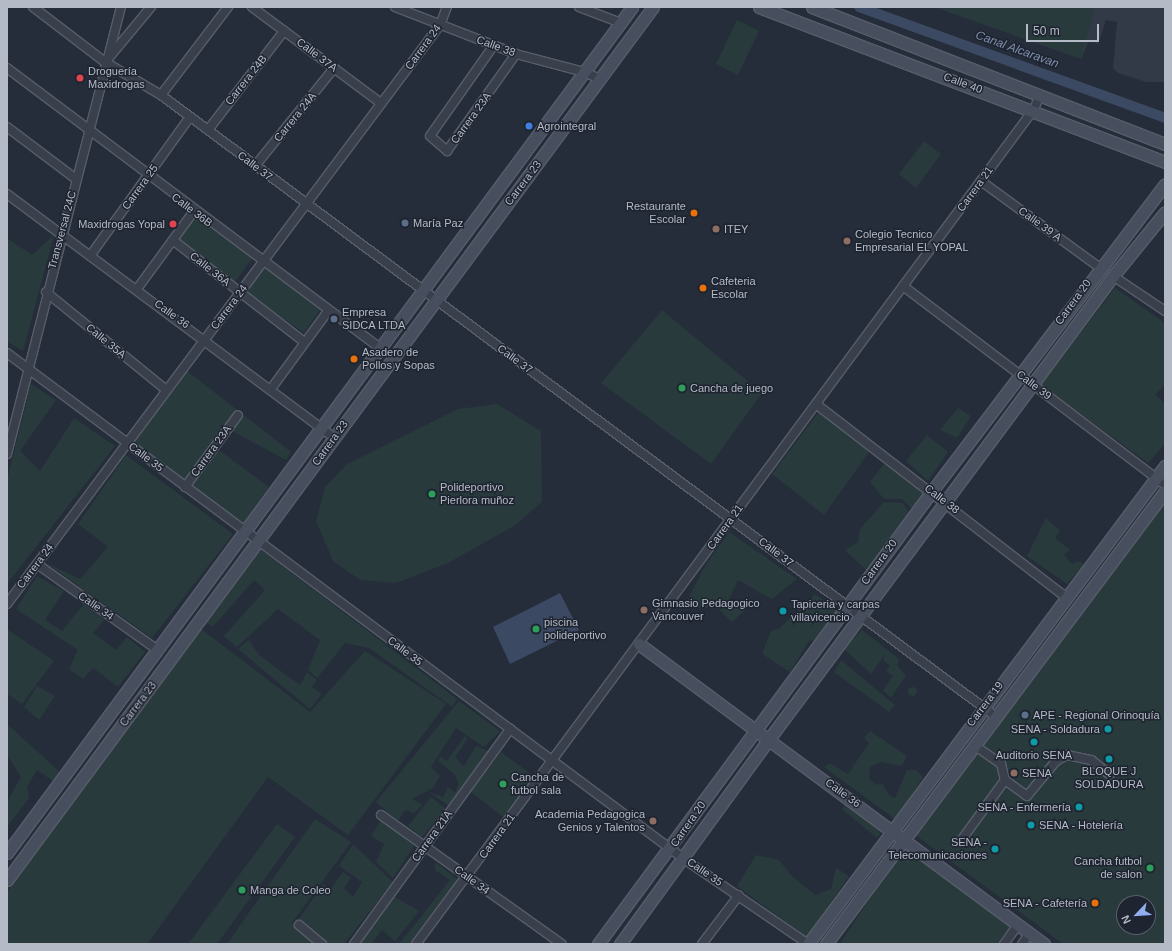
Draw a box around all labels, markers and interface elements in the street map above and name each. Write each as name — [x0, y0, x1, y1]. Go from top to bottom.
scale bar — [1028, 16, 1101, 42]
street label: Carrera 24 — [402, 22, 444, 72]
text: 50 m — [1033, 24, 1060, 38]
water label: Canal Alcaravan — [973, 28, 1061, 72]
street label: Calle 38 — [475, 33, 517, 59]
street label: Calle 37A — [294, 35, 340, 75]
street label: Carrera 24B — [222, 52, 270, 108]
place label: Droguería Maxidrogas — [88, 65, 145, 91]
street label: Calle 40 — [942, 70, 984, 96]
marker: Droguería Maxidrogas — [75, 73, 85, 83]
street label: Carrera 24A — [271, 90, 319, 144]
street label: Carrera 23A — [448, 90, 494, 146]
place label: Agrointegral — [537, 119, 596, 133]
marker: Agrointegral — [524, 121, 534, 131]
street label: Calle 37 — [235, 149, 275, 183]
street label: Carrera 23 — [502, 158, 544, 208]
street label: Carrera 25 — [119, 162, 161, 212]
street label: Carrera 21 — [954, 164, 996, 214]
street label: Transversal 24C — [45, 190, 79, 270]
street label: Calle 36B — [169, 190, 215, 230]
place label: Restaurante Escolar — [626, 200, 686, 226]
street label: Calle 39 A — [1016, 204, 1064, 244]
marker: Restaurante Escolar — [689, 208, 699, 218]
place label: María Paz — [413, 216, 463, 230]
place label: Maxidrogas Yopal — [78, 217, 165, 231]
marker: María Paz — [400, 218, 410, 228]
marker: Maxidrogas Yopal — [168, 219, 178, 229]
place label: ITEY — [724, 222, 748, 236]
marker: ITEY — [711, 224, 721, 234]
place label: Colegio Tecnico Empresarial EL YOPAL — [855, 228, 969, 254]
marker: Colegio Tecnico Empresarial EL YOPAL — [842, 236, 852, 246]
street label: Calle 36A — [187, 249, 233, 289]
place label: Cafeteria Escolar — [711, 275, 756, 301]
street label: Carrera 20 — [1052, 277, 1094, 327]
street label: Carrera 24 — [208, 282, 250, 332]
marker: Cafeteria Escolar — [698, 283, 708, 293]
street label: Calle 36 — [152, 297, 192, 331]
place label: Empresa SIDCA LTDA — [342, 306, 406, 332]
marker: Empresa SIDCA LTDA — [329, 314, 339, 324]
street label: Calle 35A — [83, 321, 129, 361]
street label: Calle 37 — [495, 342, 535, 376]
place label: Asadero de Pollos y Sopas — [362, 346, 435, 372]
marker: Asadero de Pollos y Sopas — [349, 354, 359, 364]
street label: Calle 39 — [1014, 368, 1054, 402]
place label: Cancha de juego — [690, 381, 773, 395]
marker: Cancha de juego — [677, 383, 687, 393]
street label: Carrera 23 — [309, 418, 351, 468]
street label: Carrera 23A — [188, 423, 234, 479]
street label: Calle 35 — [126, 440, 166, 474]
place label: Polideportivo Pierlora muñoz — [440, 481, 514, 507]
street label: Calle 38 — [922, 482, 962, 516]
marker: Polideportivo Pierlora muñoz — [427, 489, 437, 499]
street label: Carrera 21 — [704, 502, 746, 552]
street label: Calle 37 — [756, 535, 796, 569]
street label: Carrera 20 — [858, 537, 900, 587]
street label: Carrera 24 — [14, 541, 56, 591]
street label: Calle 34 — [76, 589, 116, 623]
place label: Gimnasio Pedagogico Vancouver — [652, 597, 760, 623]
place label: Tapiceria y carpas villavicencio — [791, 598, 880, 624]
marker: Gimnasio Pedagogico Vancouver — [639, 605, 649, 615]
marker: Tapiceria y carpas villavicencio — [778, 606, 788, 616]
place label: piscina polideportivo — [544, 616, 606, 642]
marker: piscina polideportivo — [531, 624, 541, 634]
street label: Calle 35 — [385, 634, 425, 668]
street label: Carrera 23 — [117, 679, 159, 729]
street label: Carrera 19 — [964, 679, 1006, 729]
place label: APE - Regional Orinoquía — [1033, 708, 1160, 722]
marker: APE - Regional Orinoquía — [1020, 710, 1030, 720]
place label: SENA - Soldadura — [1010, 722, 1100, 736]
marker: SENA - Soldadura — [1103, 724, 1113, 734]
marker: Auditorio SENA — [1029, 737, 1039, 747]
place label: Auditorio SENA — [996, 748, 1072, 762]
marker: BLOQUE J SOLDADURA — [1104, 754, 1114, 764]
place label: BLOQUE J SOLDADURA — [1075, 765, 1143, 791]
place label: SENA — [1022, 766, 1052, 780]
marker: SENA — [1009, 768, 1019, 778]
place label: Cancha de futbol sala — [511, 771, 564, 797]
street label: Calle 36 — [823, 776, 863, 810]
marker: Cancha de futbol sala — [498, 779, 508, 789]
street label: Carrera 20 — [668, 799, 708, 849]
place label: SENA - Enfermería — [977, 800, 1071, 814]
marker: SENA - Enfermería — [1074, 802, 1084, 812]
street label: Carrera 21A — [409, 808, 455, 864]
place label: Academia Pedagogica Genios y Talentos — [535, 808, 645, 834]
street label: Carrera 21 — [476, 811, 518, 861]
marker: Academia Pedagogica Genios y Talentos — [648, 816, 658, 826]
place label: SENA - Hotelería — [1039, 818, 1123, 832]
marker: SENA - Hotelería — [1026, 820, 1036, 830]
place label: SENA - Telecomunicaciones — [888, 836, 987, 862]
marker: SENA - Telecomunicaciones — [990, 844, 1000, 854]
street label: Calle 35 — [685, 855, 725, 889]
place label: Cancha futbol de salon — [1074, 855, 1142, 881]
street label: Calle 34 — [452, 863, 492, 897]
marker: Cancha futbol de salon — [1145, 863, 1155, 873]
place label: Manga de Coleo — [250, 883, 331, 897]
marker: Manga de Coleo — [237, 885, 247, 895]
north arrow — [1116, 895, 1156, 935]
place label: SENA - Cafetería — [1002, 896, 1087, 910]
marker: SENA - Cafetería — [1090, 898, 1100, 908]
text: N — [1119, 914, 1133, 926]

